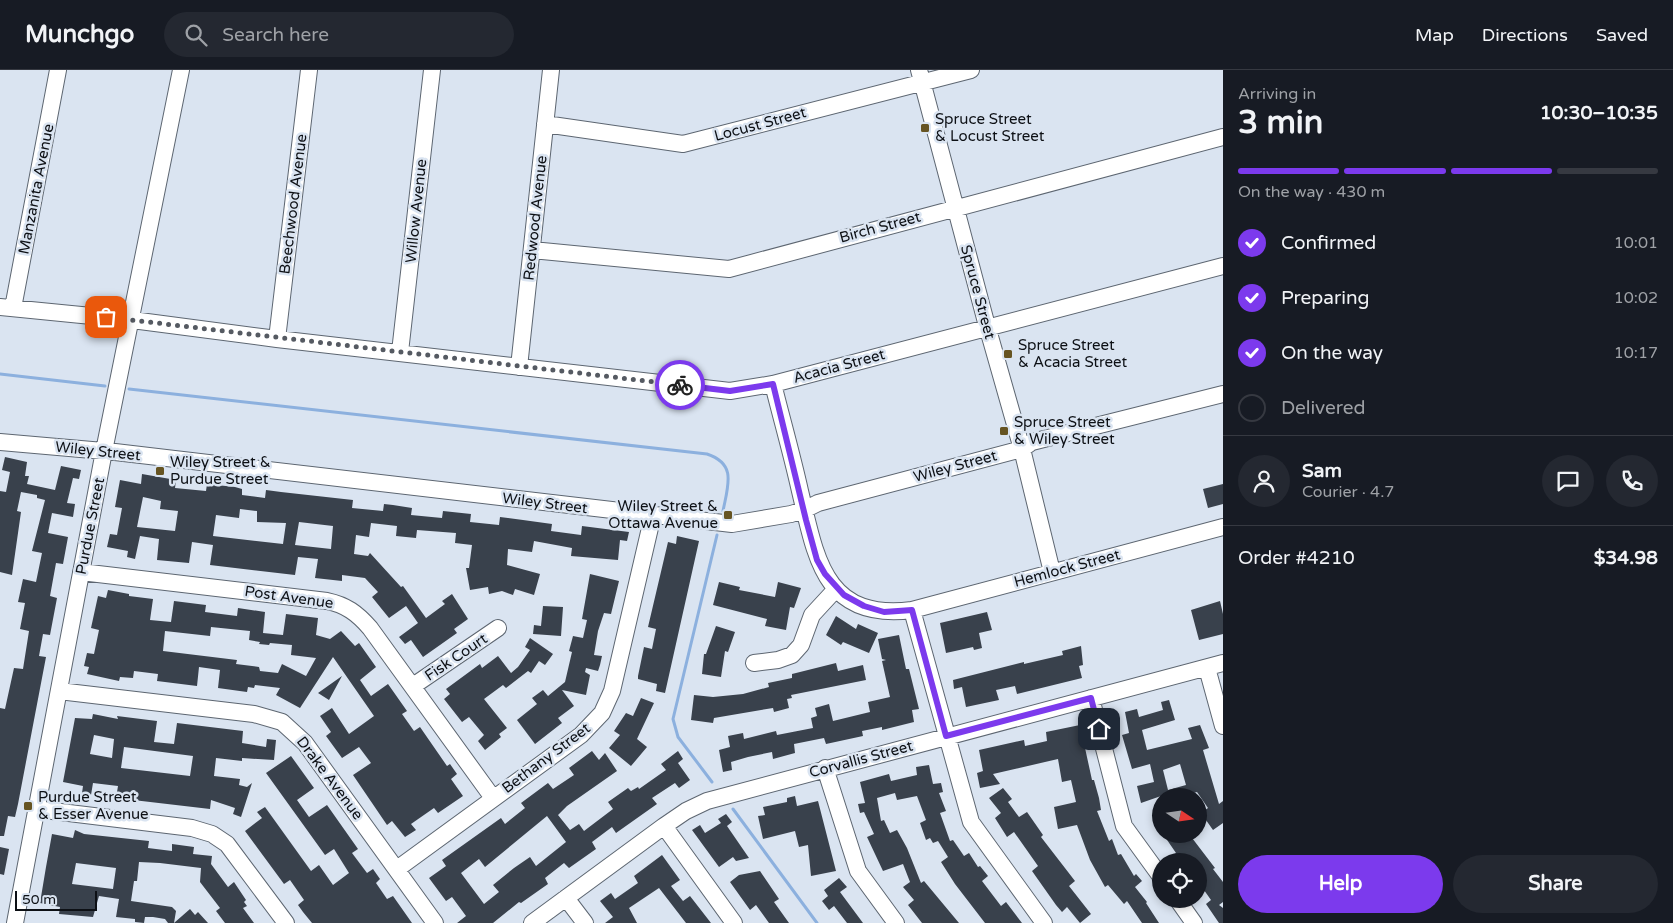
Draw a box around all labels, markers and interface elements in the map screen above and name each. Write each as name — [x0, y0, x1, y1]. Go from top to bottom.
search box — [164, 12, 514, 57]
text: Munchgo — [25, 20, 134, 49]
icon: search — [182, 21, 210, 49]
text: Search here — [222, 24, 329, 46]
text: Map — [1415, 24, 1454, 46]
text: Directions — [1482, 24, 1568, 46]
text: Saved — [1596, 24, 1648, 46]
text: Arriving in — [1238, 84, 1316, 104]
text: 10:30–10:35 — [1540, 102, 1658, 124]
street label: Locust Street — [712, 103, 808, 145]
text: 3 min — [1238, 104, 1323, 142]
place label: Spruce Street & Locust Street — [935, 110, 1045, 145]
street label: Manzanita Avenue — [15, 122, 57, 256]
marker: Spruce Street & Locust Street — [919, 122, 931, 134]
street label: Beechwood Avenue — [275, 133, 311, 275]
street label: Redwood Avenue — [519, 155, 551, 281]
street label: Willow Avenue — [402, 158, 430, 264]
text: On the way · 430 m — [1238, 182, 1385, 202]
street label: Birch Street — [837, 207, 923, 246]
icon: check — [1238, 229, 1266, 257]
text: Confirmed — [1281, 232, 1376, 254]
text: 10:01 — [1614, 233, 1658, 253]
street label: Spruce Street — [957, 243, 999, 341]
icon: check — [1238, 284, 1266, 312]
text: Preparing — [1281, 287, 1370, 309]
text: 10:02 — [1614, 288, 1658, 308]
pin — [85, 296, 127, 338]
icon: bag — [92, 303, 120, 331]
place label: Spruce Street & Acacia Street — [1018, 336, 1128, 371]
icon: check — [1238, 339, 1266, 367]
text: On the way — [1281, 342, 1383, 364]
text: 10:17 — [1614, 343, 1658, 363]
street label: Acacia Street — [791, 345, 887, 387]
marker: Spruce Street & Acacia Street — [1002, 348, 1014, 360]
courier — [655, 360, 705, 410]
icon: bike — [666, 371, 694, 399]
text: Delivered — [1281, 397, 1366, 419]
place label: Spruce Street & Wiley Street — [1014, 413, 1115, 448]
marker: Spruce Street & Wiley Street — [998, 425, 1010, 437]
street label: Wiley Street — [54, 438, 142, 464]
street label: Wiley Street — [911, 446, 999, 486]
place label: Wiley Street & Purdue Street — [170, 453, 271, 488]
button: person — [1238, 455, 1290, 507]
button: chat — [1542, 455, 1594, 507]
button: phone — [1606, 455, 1658, 507]
text: Sam — [1302, 460, 1342, 482]
marker: Wiley Street & Purdue Street — [154, 465, 166, 477]
street label: Purdue Street — [72, 476, 108, 576]
text: Courier · 4.7 — [1302, 482, 1394, 502]
street label: Wiley Street — [501, 489, 589, 517]
place label: Wiley Street & Ottawa Avenue — [608, 497, 718, 532]
marker: Wiley Street & Ottawa Avenue — [722, 509, 734, 521]
street label: Hemlock Street — [1012, 545, 1122, 591]
text: Order #4210 — [1238, 547, 1355, 569]
text: $34.98 — [1594, 547, 1658, 569]
street label: Post Avenue — [243, 582, 335, 612]
street label: Fisk Court — [421, 629, 491, 685]
pin — [1078, 708, 1120, 750]
icon: home — [1085, 715, 1113, 743]
street label: Bethany Street — [498, 719, 594, 797]
street label: Drake Avenue — [293, 733, 367, 823]
street label: Corvallis Street — [807, 736, 915, 781]
place label: Purdue Street & Esser Avenue — [38, 788, 149, 823]
north arrow — [1152, 788, 1208, 842]
map controls — [1152, 788, 1207, 908]
marker: Purdue Street & Esser Avenue — [22, 800, 34, 812]
button: locate — [1152, 853, 1207, 908]
button: Help — [1238, 855, 1443, 913]
button: Share — [1453, 855, 1658, 913]
scale bar — [15, 888, 98, 911]
text: 50 m — [22, 891, 56, 908]

